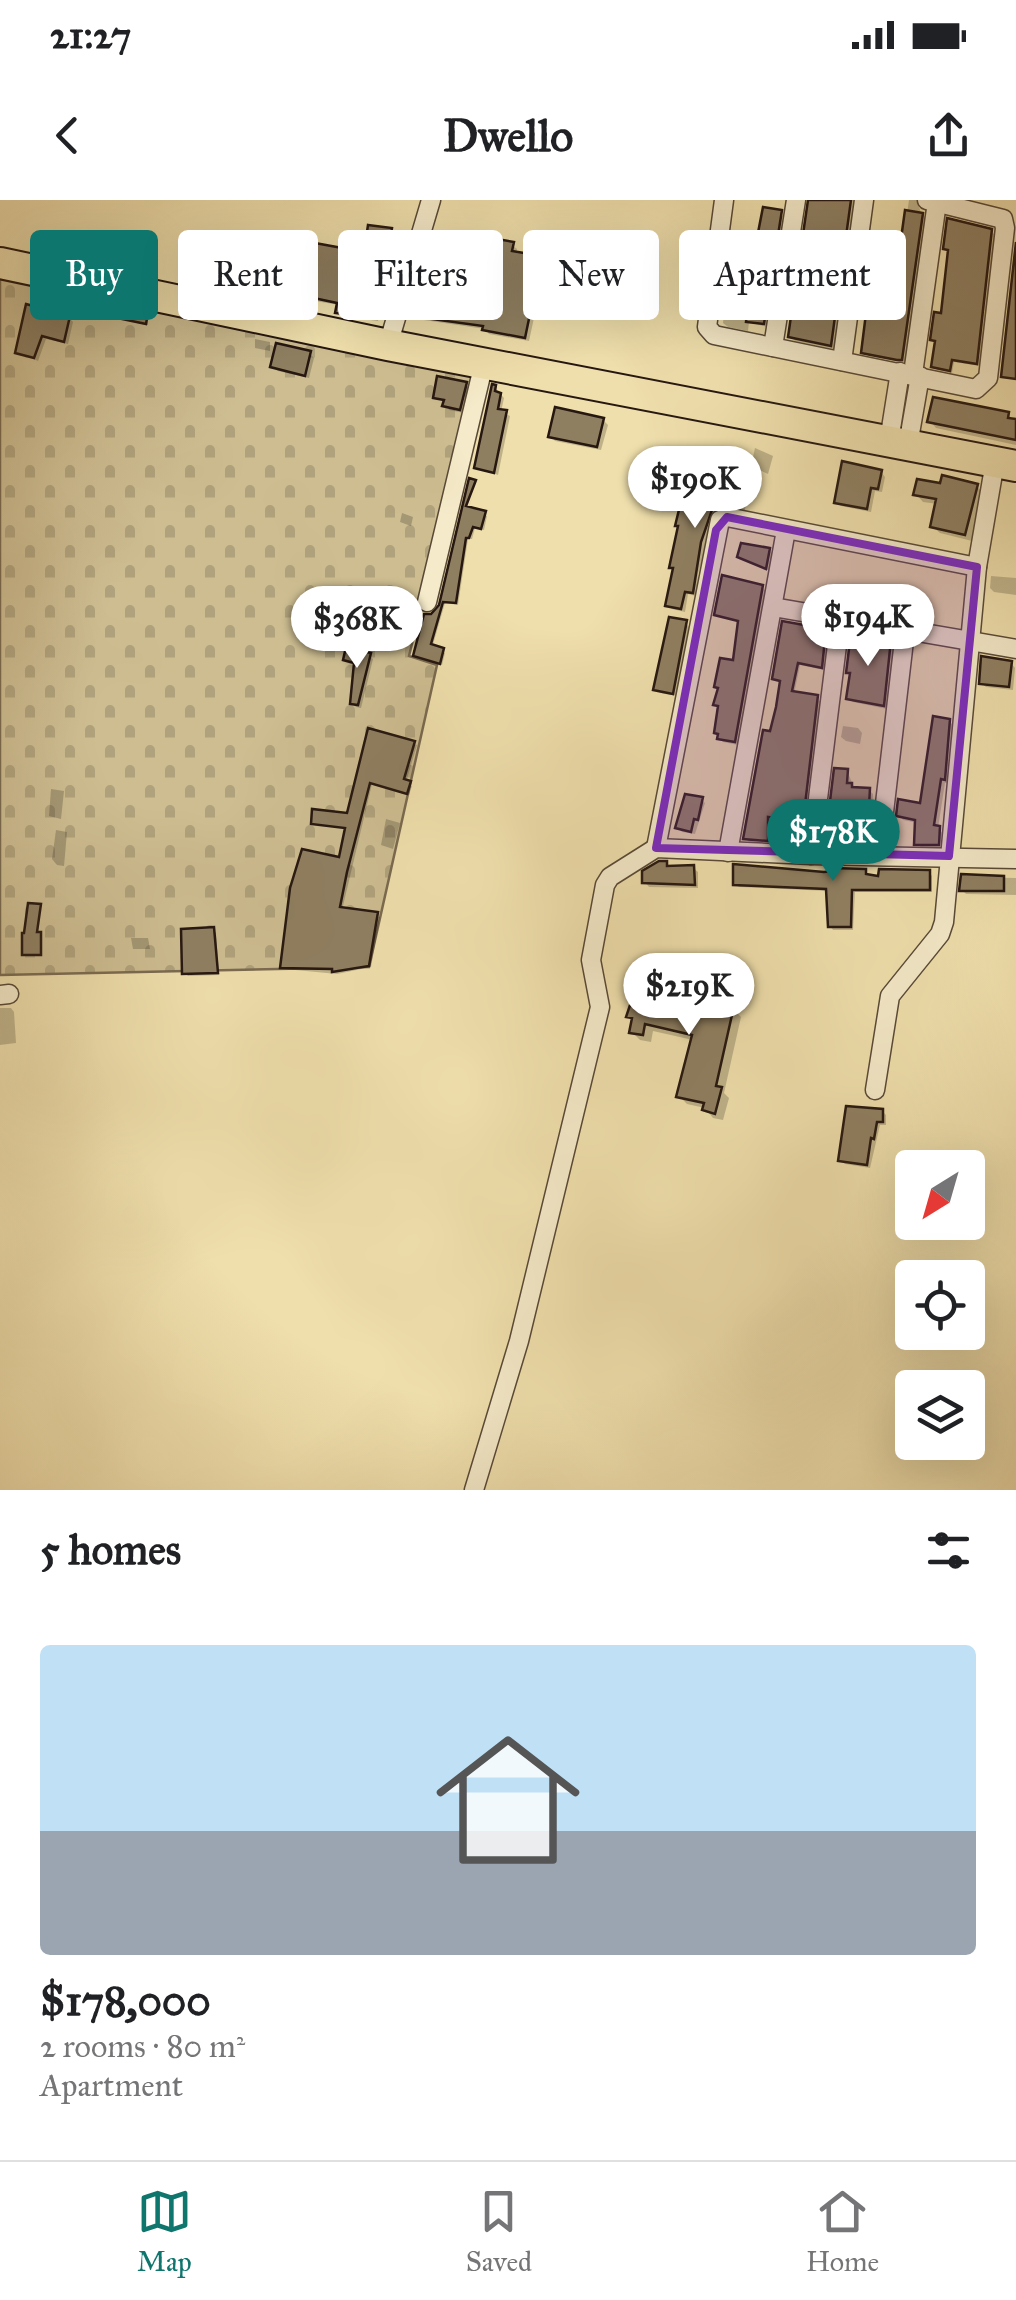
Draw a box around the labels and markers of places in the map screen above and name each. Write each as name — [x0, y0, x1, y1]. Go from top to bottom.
pin: $190K — [625, 446, 765, 531]
pin: $194K — [798, 584, 938, 669]
pin: $368K — [287, 586, 427, 671]
pin: $178K — [763, 799, 903, 884]
pin: $219K — [619, 953, 759, 1038]

